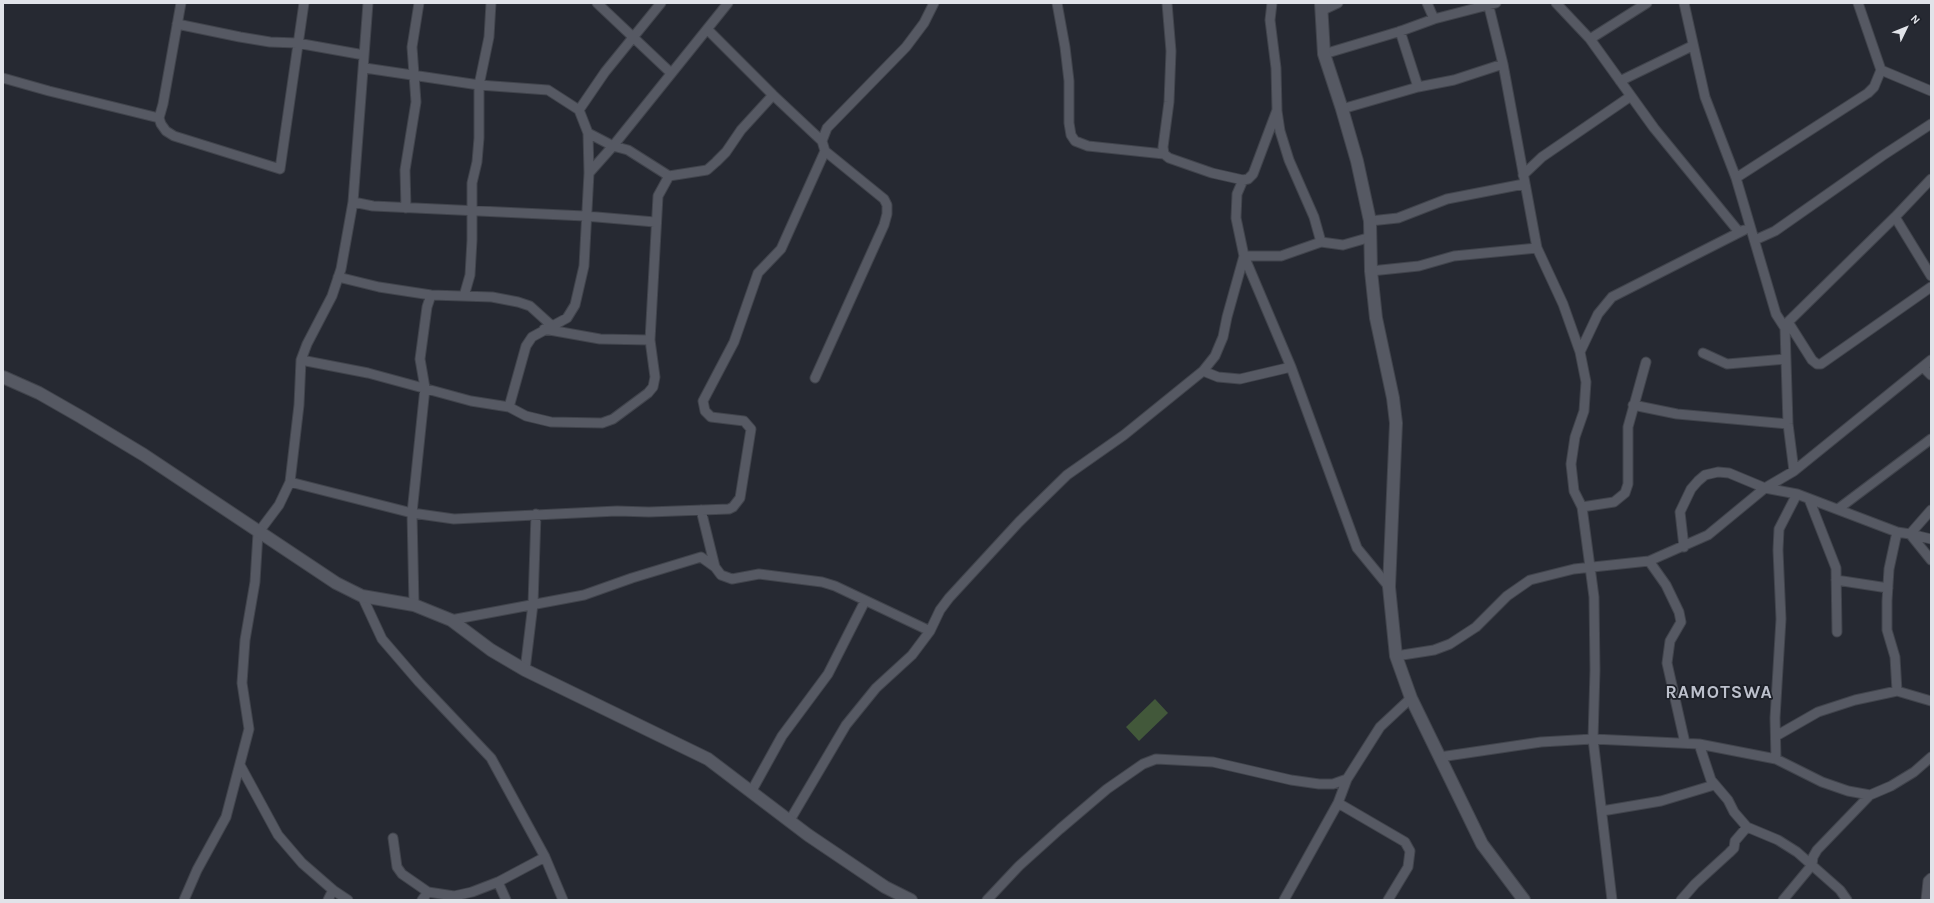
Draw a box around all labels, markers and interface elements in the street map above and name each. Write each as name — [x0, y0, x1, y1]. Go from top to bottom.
north arrow — [1886, 8, 1926, 48]
text: N — [1908, 12, 1923, 27]
district label: RAMOTSWA — [1665, 682, 1773, 704]

